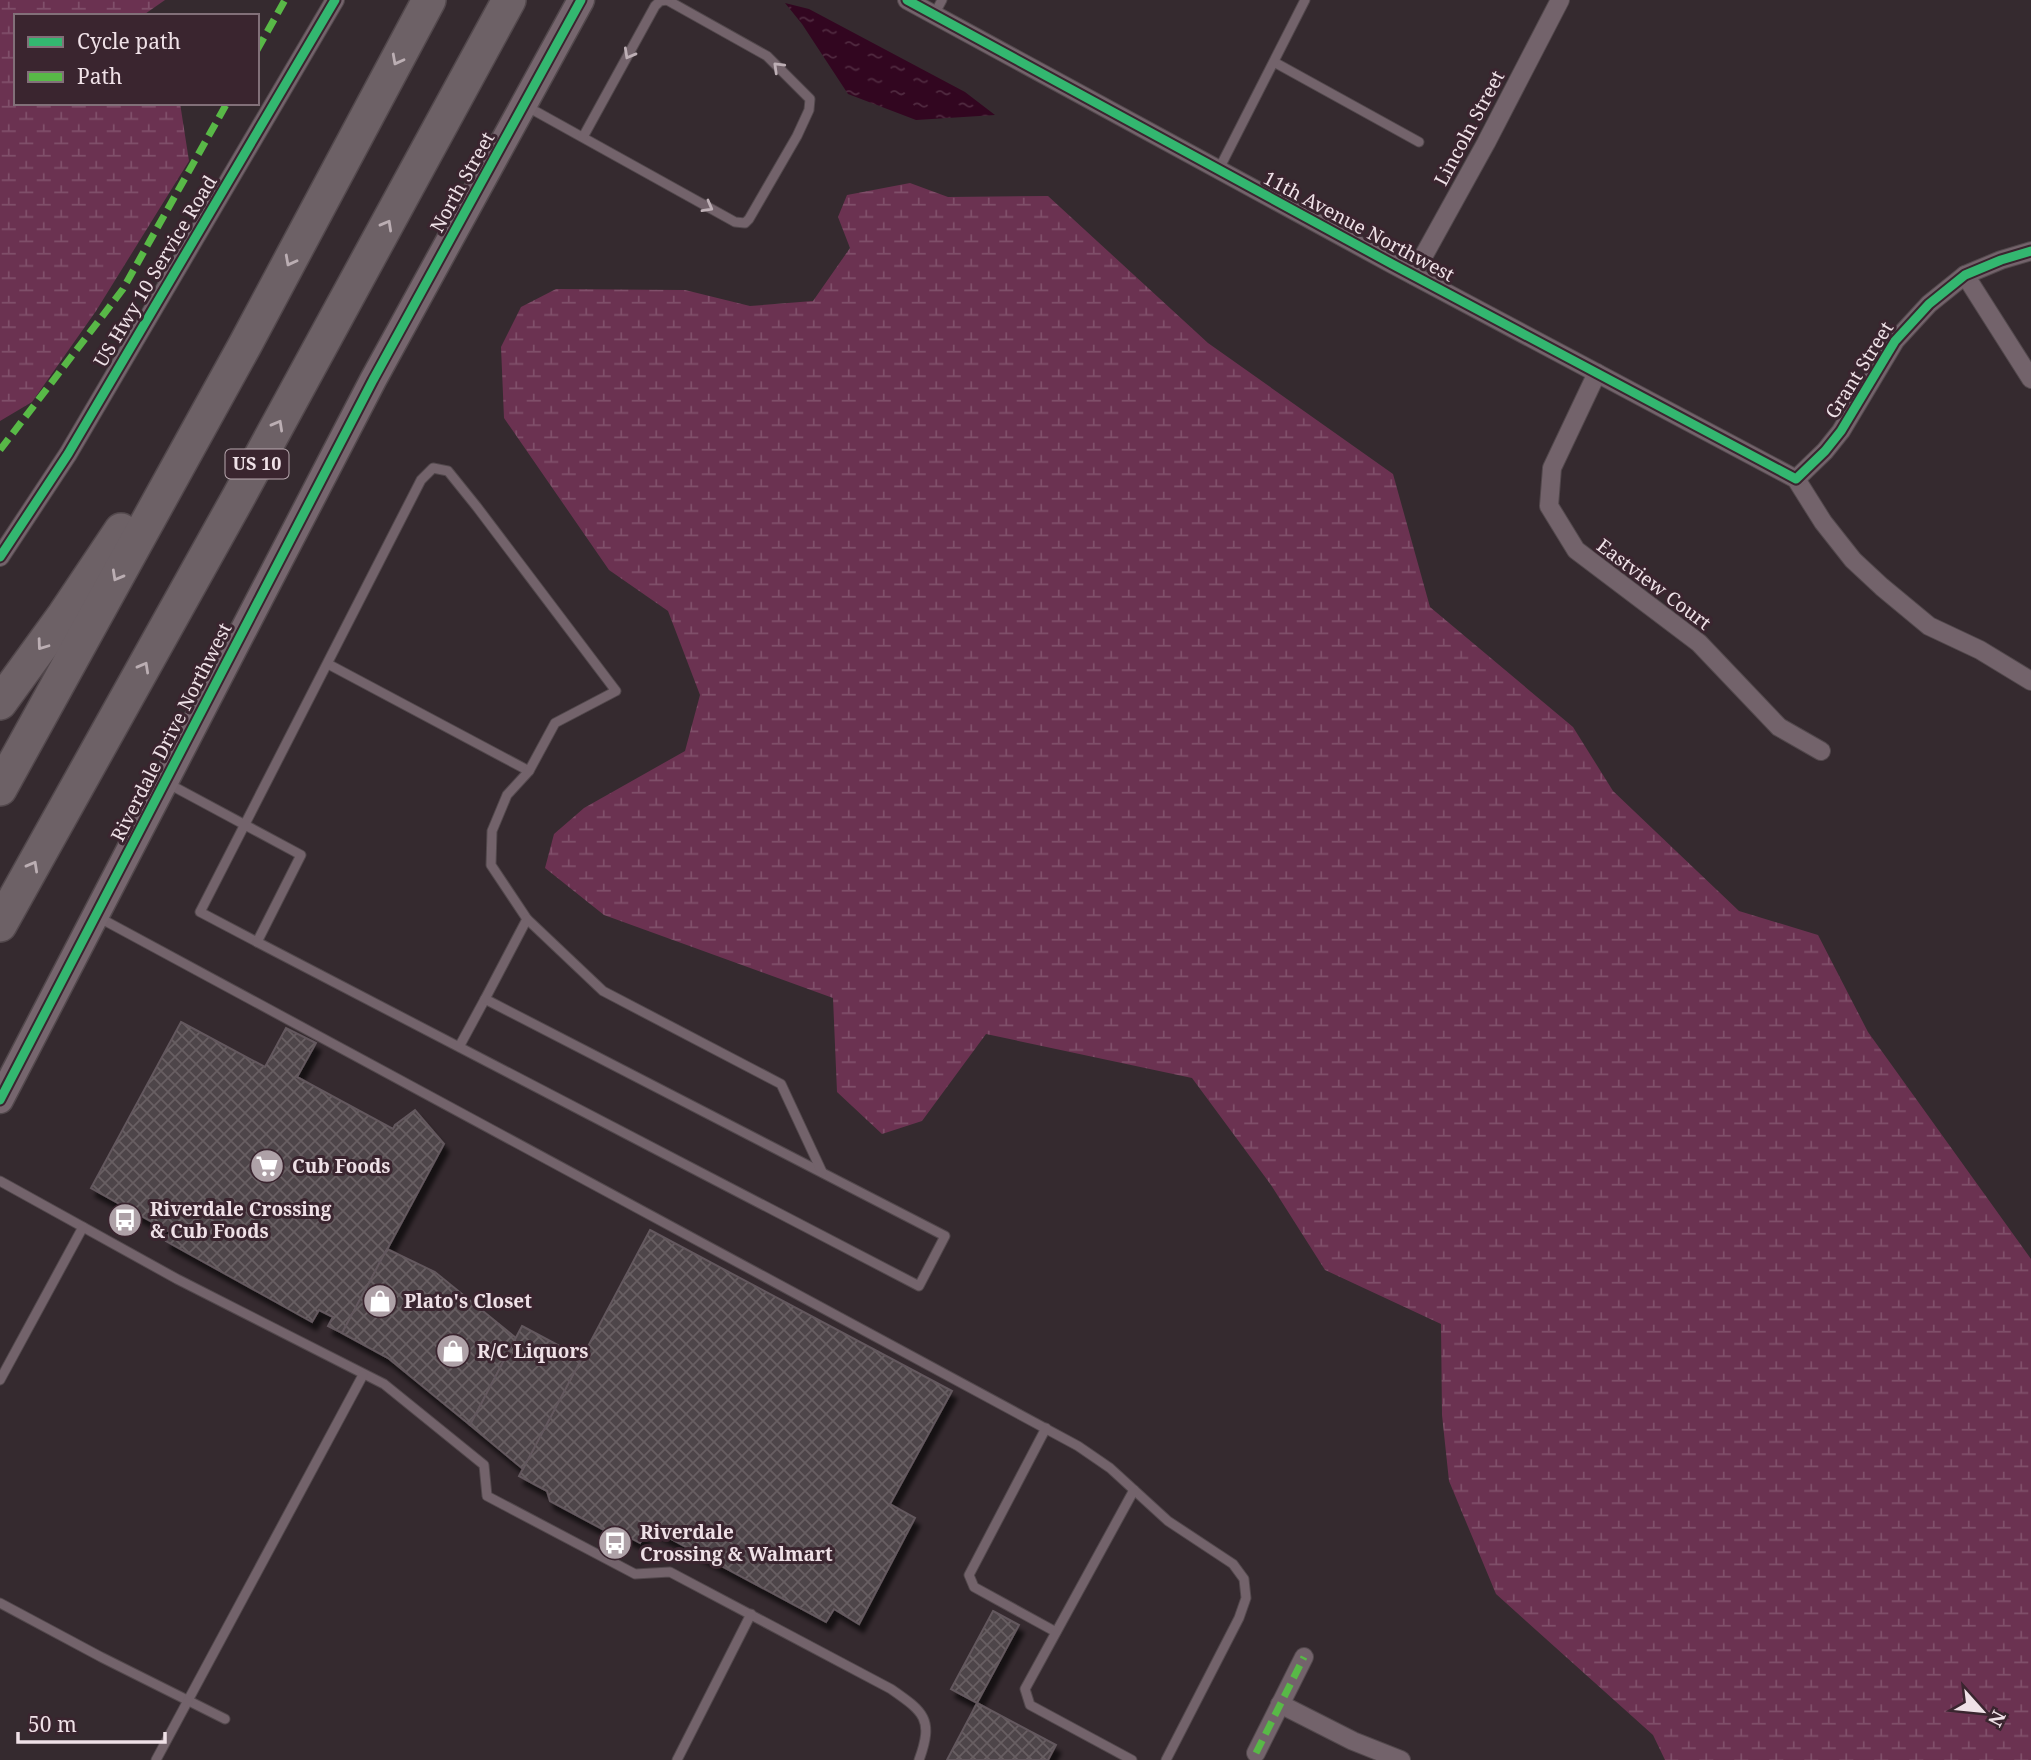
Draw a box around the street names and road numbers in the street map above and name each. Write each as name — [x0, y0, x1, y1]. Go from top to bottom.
street label: Lincoln Street — [1428, 66, 1510, 190]
street label: North Street — [424, 127, 500, 237]
street label: 11th Avenue Northwest — [1259, 165, 1459, 288]
street label: US Hwy 10 Service Road — [87, 170, 223, 372]
street label: Grant Street — [1819, 316, 1899, 423]
road number: US 10 — [226, 450, 288, 478]
street label: Eastview Court — [1592, 532, 1717, 636]
street label: Riverdale Drive Northwest — [104, 618, 238, 846]

